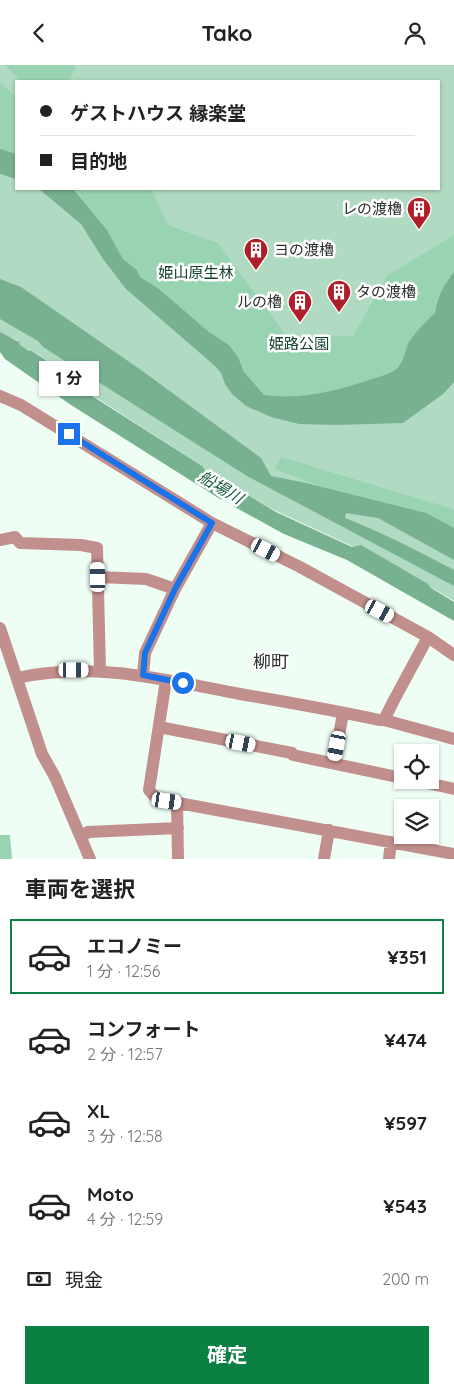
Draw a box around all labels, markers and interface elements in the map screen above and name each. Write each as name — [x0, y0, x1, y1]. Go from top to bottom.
icon: back — [25, 19, 53, 47]
text: Tako — [201, 19, 253, 47]
icon: person — [401, 19, 429, 47]
text: ゲストハウス 縁楽堂 — [70, 101, 246, 125]
text: 目的地 — [70, 149, 127, 173]
building icon: レの渡櫓 — [406, 196, 432, 230]
place label: レの渡櫓 — [342, 199, 402, 218]
building icon: ヨの渡櫓 — [243, 237, 269, 271]
place label: ヨの渡櫓 — [274, 240, 334, 259]
park label: 姫山原生林 — [158, 263, 234, 282]
building icon: タの渡櫓 — [326, 279, 352, 313]
place label: タの渡櫓 — [356, 282, 416, 301]
building icon: ルの櫓 — [287, 289, 313, 323]
place label: ルの櫓 — [237, 292, 282, 311]
park label: 姫路公園 — [269, 334, 329, 353]
callout: 1 分 — [39, 361, 99, 397]
text: 1 分 — [56, 368, 82, 388]
route end — [58, 423, 80, 445]
water label: 船場川 — [195, 466, 248, 509]
car — [249, 537, 282, 563]
car — [90, 562, 105, 592]
car — [363, 597, 396, 625]
district label: 柳町 — [253, 650, 289, 673]
car — [59, 663, 89, 678]
route start — [172, 672, 194, 694]
car — [326, 730, 347, 762]
car — [224, 733, 257, 753]
map controls — [394, 744, 439, 844]
button: locate — [394, 744, 439, 789]
car — [151, 791, 182, 811]
button: layers — [394, 799, 439, 844]
text: 車両を選択 — [25, 875, 135, 903]
icon: car — [27, 934, 72, 979]
text: エコノミー — [87, 934, 182, 958]
text: ¥351 — [387, 945, 427, 969]
text: 1 分 · 12:56 — [87, 961, 160, 981]
icon: car — [27, 1017, 72, 1062]
text: コンフォート — [87, 1017, 200, 1041]
text: ¥474 — [384, 1028, 427, 1052]
text: 2 分 · 12:57 — [87, 1044, 163, 1064]
text: XL — [87, 1099, 110, 1123]
icon: car — [27, 1100, 72, 1145]
text: ¥597 — [384, 1111, 427, 1135]
text: 3 分 · 12:58 — [87, 1126, 163, 1146]
text: Moto — [87, 1182, 134, 1206]
icon: car — [27, 1183, 72, 1228]
text: ¥543 — [383, 1194, 427, 1218]
text: 4 分 · 12:59 — [87, 1209, 163, 1229]
icon: cash — [25, 1265, 53, 1293]
text: 現金 — [65, 1268, 103, 1292]
text: 200 m — [382, 1269, 429, 1289]
button: 確定 — [25, 1326, 429, 1384]

